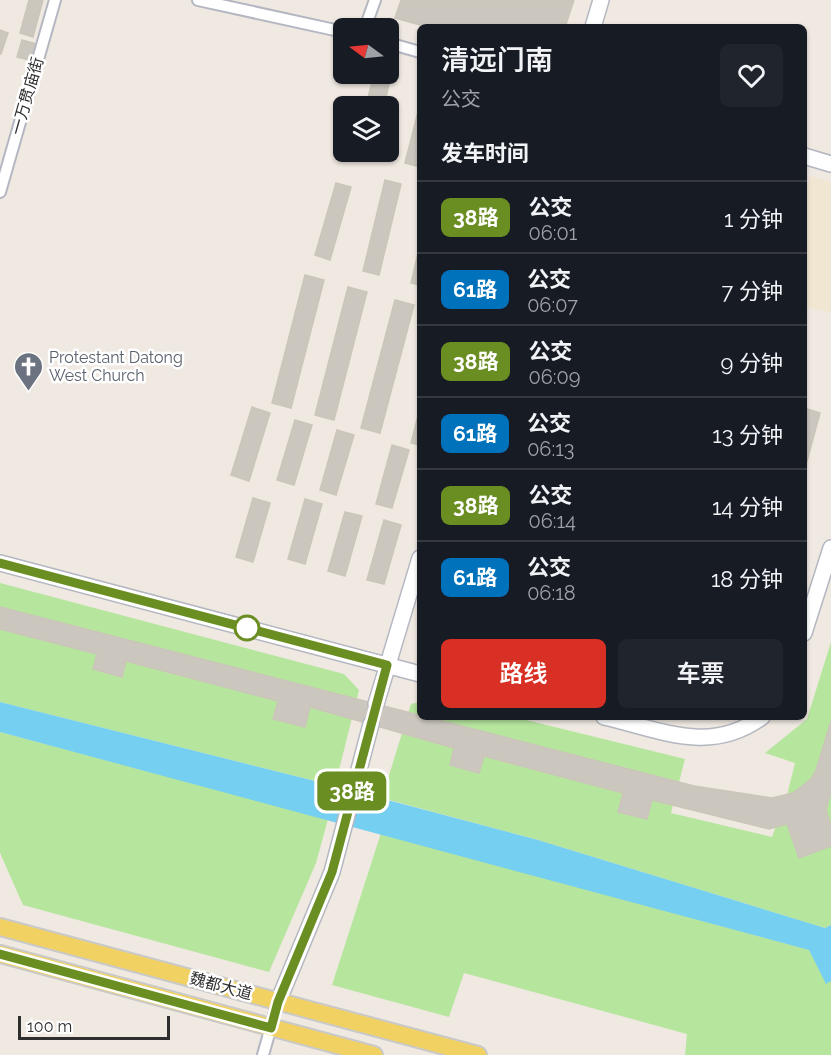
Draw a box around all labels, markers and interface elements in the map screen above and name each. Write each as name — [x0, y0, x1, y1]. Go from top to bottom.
north arrow — [333, 18, 399, 84]
map controls — [333, 18, 399, 162]
text: 清远门南 — [441, 44, 553, 77]
button: heart — [720, 44, 783, 107]
street label: 一万贯庙街 — [7, 55, 47, 137]
text: 公交 — [441, 87, 481, 111]
button: layers — [333, 96, 399, 162]
text: 发车时间 — [441, 140, 529, 166]
text: 公交 — [528, 194, 572, 220]
text: 38路 — [453, 205, 498, 230]
text: 1 分钟 — [724, 206, 783, 232]
text: 06:01 — [528, 221, 577, 245]
text: 公交 — [527, 266, 571, 292]
text: 61路 — [453, 277, 497, 302]
text: 7 分钟 — [722, 278, 783, 304]
text: 06:07 — [527, 293, 578, 317]
text: 公交 — [528, 338, 572, 364]
place label: Protestant Datong West Church — [49, 348, 183, 385]
text: 38路 — [453, 349, 498, 374]
church icon: Protestant Datong West Church — [12, 350, 44, 392]
text: 9 分钟 — [720, 350, 783, 376]
text: 06:09 — [528, 365, 580, 389]
text: 公交 — [527, 410, 571, 436]
text: 61路 — [453, 421, 497, 446]
text: 13 分钟 — [712, 422, 783, 448]
text: 06:13 — [527, 437, 574, 461]
text: 公交 — [528, 482, 572, 508]
text: 38路 — [453, 493, 498, 518]
text: 14 分钟 — [712, 494, 783, 520]
text: 06:14 — [528, 509, 576, 533]
text: 公交 — [527, 554, 571, 580]
text: 61路 — [453, 565, 497, 590]
text: 18 分钟 — [711, 566, 783, 592]
text: 06:18 — [527, 581, 576, 605]
unlabelled marker — [234, 615, 260, 641]
button: 路线 — [441, 639, 606, 708]
button: 车票 — [618, 639, 783, 708]
line badge: 38路 — [318, 772, 386, 810]
text: 38路 — [329, 779, 375, 804]
street label: 魏都大道 — [188, 969, 254, 1003]
scale bar — [18, 1013, 170, 1040]
text: 100 m — [27, 1017, 72, 1036]

